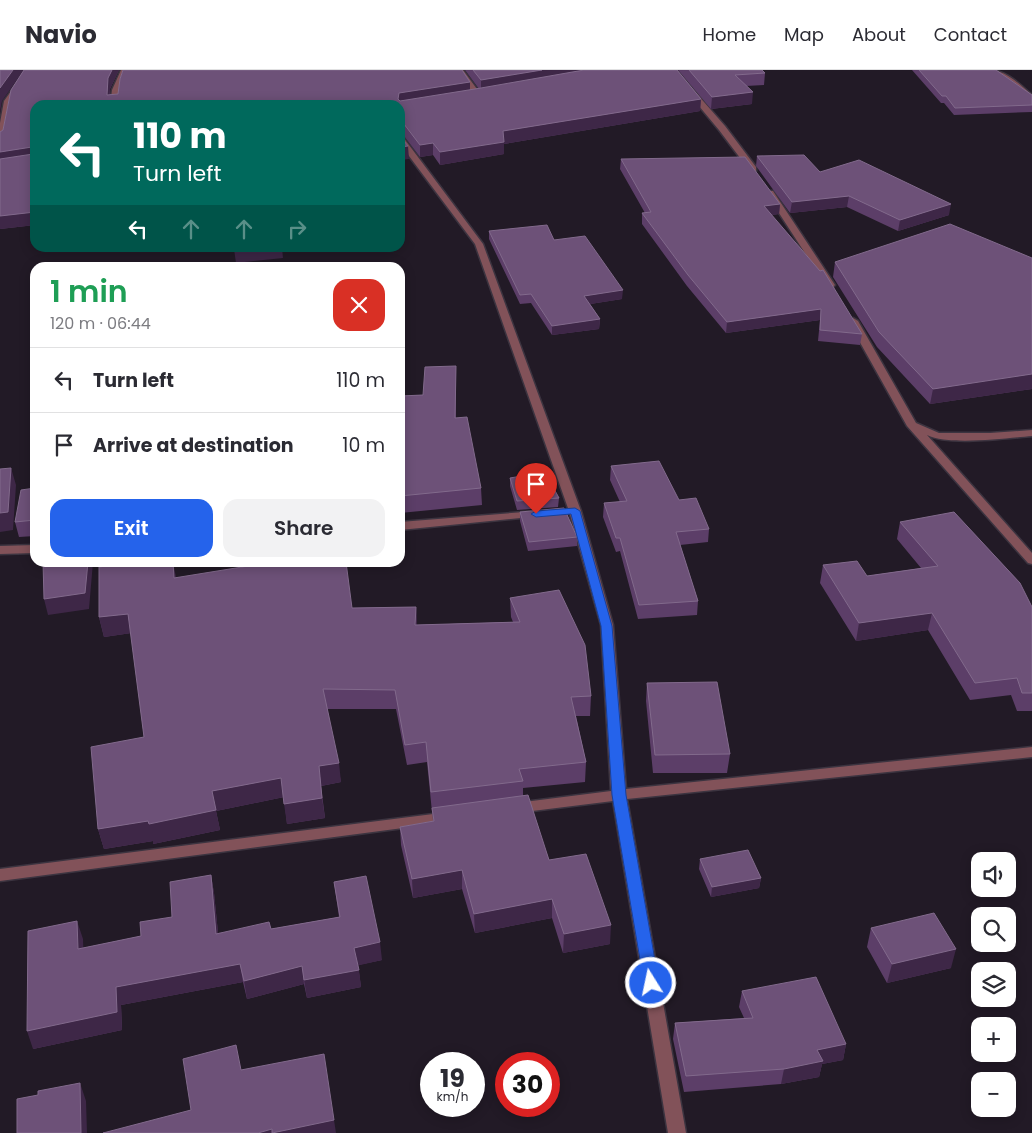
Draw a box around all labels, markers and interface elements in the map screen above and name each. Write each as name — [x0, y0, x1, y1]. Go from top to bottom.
text: Navio — [25, 18, 97, 51]
text: Home — [702, 22, 756, 47]
text: Map — [784, 22, 824, 47]
text: About — [852, 22, 906, 47]
text: Contact — [934, 22, 1007, 47]
text: 110 m — [133, 111, 227, 160]
icon: left — [50, 120, 115, 185]
text: Turn left — [133, 158, 221, 189]
icon: left — [124, 215, 152, 243]
icon: ahead — [177, 215, 205, 243]
icon: ahead — [230, 215, 258, 243]
icon: right — [283, 215, 311, 243]
text: 1 min — [50, 270, 128, 313]
button: close — [333, 279, 385, 331]
text: 120 m · 06:44 — [50, 312, 151, 335]
icon: left — [50, 366, 78, 394]
text: Turn left — [93, 367, 174, 394]
text: 110 m — [336, 367, 385, 394]
icon: arrive — [50, 431, 78, 459]
text: Arrive at destination — [93, 432, 294, 459]
text: 10 m — [342, 432, 385, 459]
pin — [515, 463, 557, 514]
icon: arrive — [522, 470, 550, 498]
button: Exit — [50, 499, 213, 557]
button: Share — [223, 499, 385, 557]
map controls — [971, 852, 1016, 1117]
button: sound — [971, 852, 1016, 897]
button: search — [971, 907, 1016, 952]
position arrow — [624, 956, 676, 1008]
button: layers — [971, 962, 1016, 1007]
button: + — [971, 1017, 1016, 1062]
speed limit sign: 30 — [495, 1052, 560, 1117]
text: 19 — [440, 1061, 465, 1096]
button: − — [971, 1072, 1016, 1117]
text: km/h — [437, 1088, 468, 1105]

